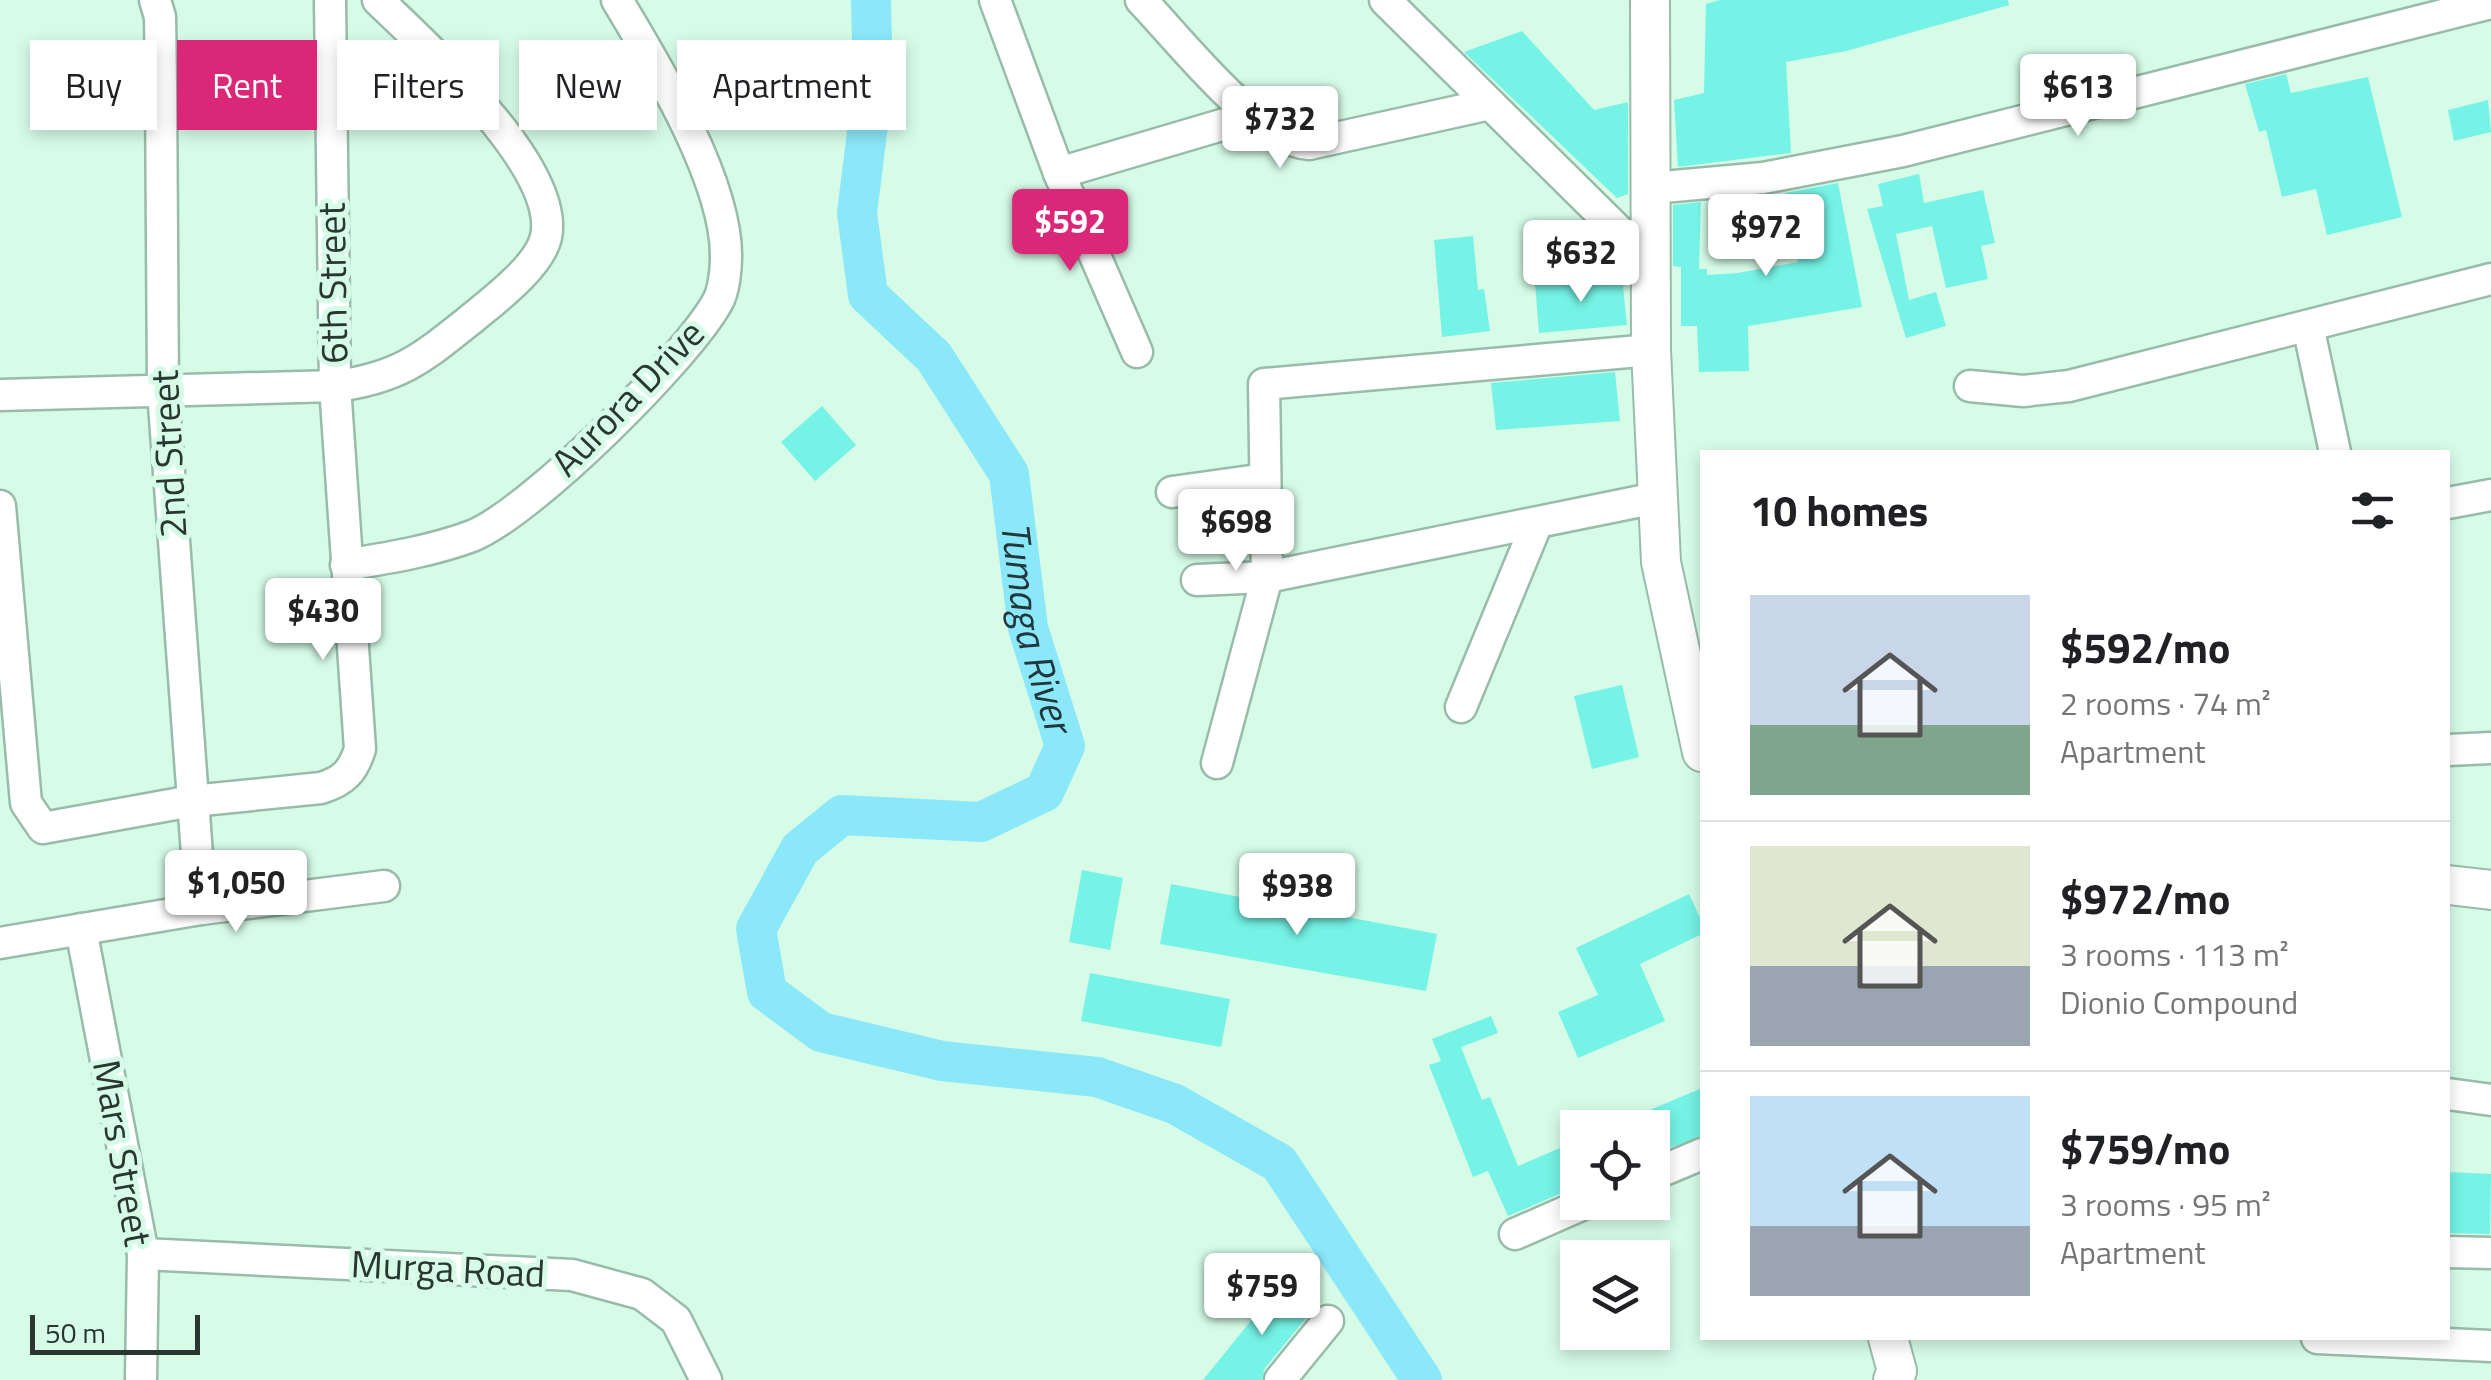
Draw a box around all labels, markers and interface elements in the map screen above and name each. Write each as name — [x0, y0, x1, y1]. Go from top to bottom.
chip: Buy — [30, 40, 157, 130]
chip: Rent — [177, 40, 317, 130]
chip: Filters — [337, 40, 499, 130]
chip: New — [519, 40, 657, 130]
chip: Apartment — [677, 40, 906, 130]
pin: $613 — [2019, 54, 2137, 139]
text: $613 — [2042, 62, 2114, 110]
pin: $732 — [1221, 86, 1339, 171]
text: $732 — [1244, 94, 1316, 142]
pin: $592 — [1011, 189, 1129, 274]
pin: $972 — [1707, 194, 1825, 279]
text: $592 — [1034, 197, 1106, 245]
street label: 6th Street — [302, 202, 362, 364]
text: $972 — [1730, 202, 1802, 250]
pin: $632 — [1522, 220, 1640, 305]
text: $632 — [1545, 228, 1617, 276]
street label: Aurora Drive — [537, 305, 717, 489]
street label: 2nd Street — [135, 369, 201, 540]
text: 10 homes — [1750, 478, 1928, 542]
icon: filters — [2345, 483, 2400, 538]
pin: $698 — [1177, 489, 1295, 574]
text: $698 — [1200, 497, 1272, 545]
water label: Tumaga River — [985, 519, 1091, 744]
pin: $430 — [264, 578, 382, 663]
text: $430 — [287, 586, 359, 634]
text: $592/mo — [2060, 615, 2230, 679]
icon: home — [1830, 635, 1950, 755]
text: 2 rooms · 74 m² — [2060, 679, 2271, 727]
text: Apartment — [2060, 727, 2206, 775]
pin: $1,050 — [155, 850, 317, 935]
pin: $938 — [1238, 853, 1356, 938]
text: $1,050 — [187, 858, 285, 906]
text: $938 — [1261, 861, 1333, 909]
text: $972/mo — [2060, 866, 2230, 930]
icon: home — [1830, 886, 1950, 1006]
text: 3 rooms · 113 m² — [2060, 930, 2289, 978]
text: Dionio Compound — [2060, 978, 2298, 1026]
street label: Mars Street — [78, 1055, 168, 1250]
map controls — [1560, 1110, 1670, 1350]
button: locate — [1560, 1110, 1670, 1220]
text: $759/mo — [2060, 1116, 2230, 1180]
icon: home — [1830, 1136, 1950, 1256]
text: 3 rooms · 95 m² — [2060, 1180, 2271, 1228]
text: Apartment — [2060, 1228, 2206, 1276]
street label: Murga Road — [350, 1234, 547, 1302]
button: layers — [1560, 1240, 1670, 1350]
pin: $759 — [1203, 1253, 1321, 1338]
text: $759 — [1226, 1261, 1298, 1309]
scale bar — [30, 1310, 200, 1354]
text: 50 m — [45, 1311, 106, 1354]

